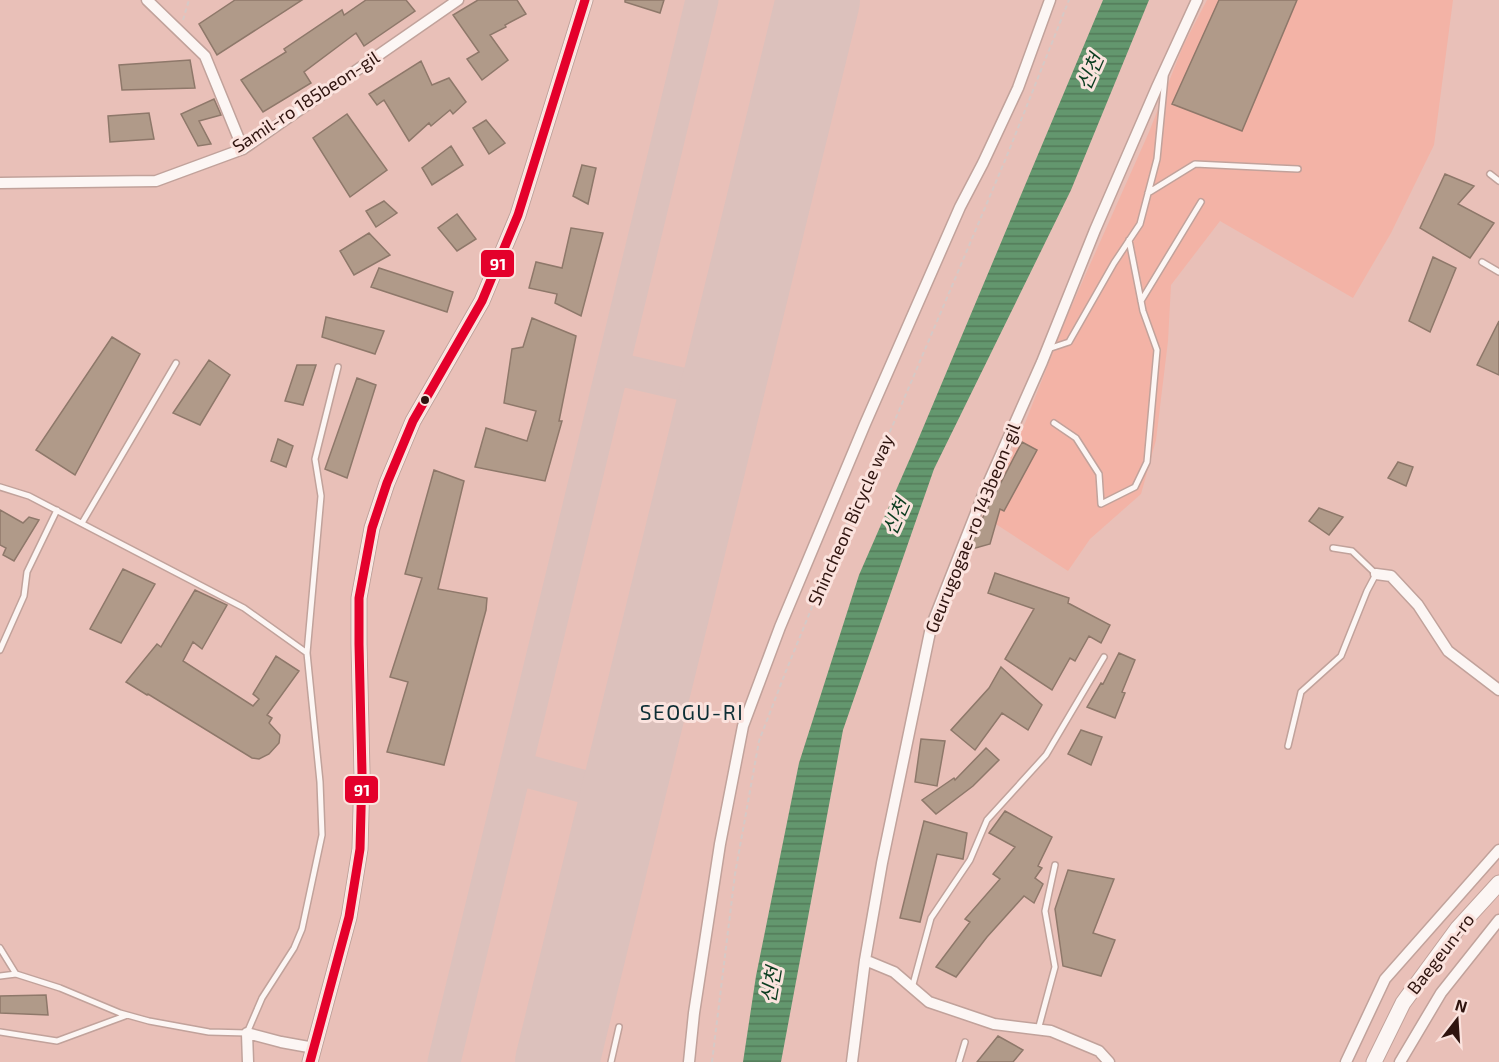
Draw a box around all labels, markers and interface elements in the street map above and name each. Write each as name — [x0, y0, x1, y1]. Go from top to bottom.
street label: Samil-ro 185beon-gil — [228, 45, 384, 157]
water label: 신천 — [1071, 48, 1109, 93]
line badge: 91 — [480, 249, 515, 278]
text: 91 — [490, 254, 506, 273]
unlabelled marker — [419, 394, 431, 406]
street label: Geurugogae-ro 143beon-gil — [920, 419, 1025, 636]
street label: Shincheon Bicycle way — [802, 430, 898, 608]
water label: 신천 — [877, 493, 915, 538]
district label: SEOGU-RI — [640, 699, 744, 724]
line badge: 91 — [344, 775, 379, 804]
text: 91 — [354, 780, 370, 799]
street label: Baegeun-ro — [1402, 909, 1479, 998]
water label: 신천 — [755, 962, 785, 1005]
north arrow — [1427, 990, 1487, 1050]
text: N — [1453, 994, 1470, 1016]

